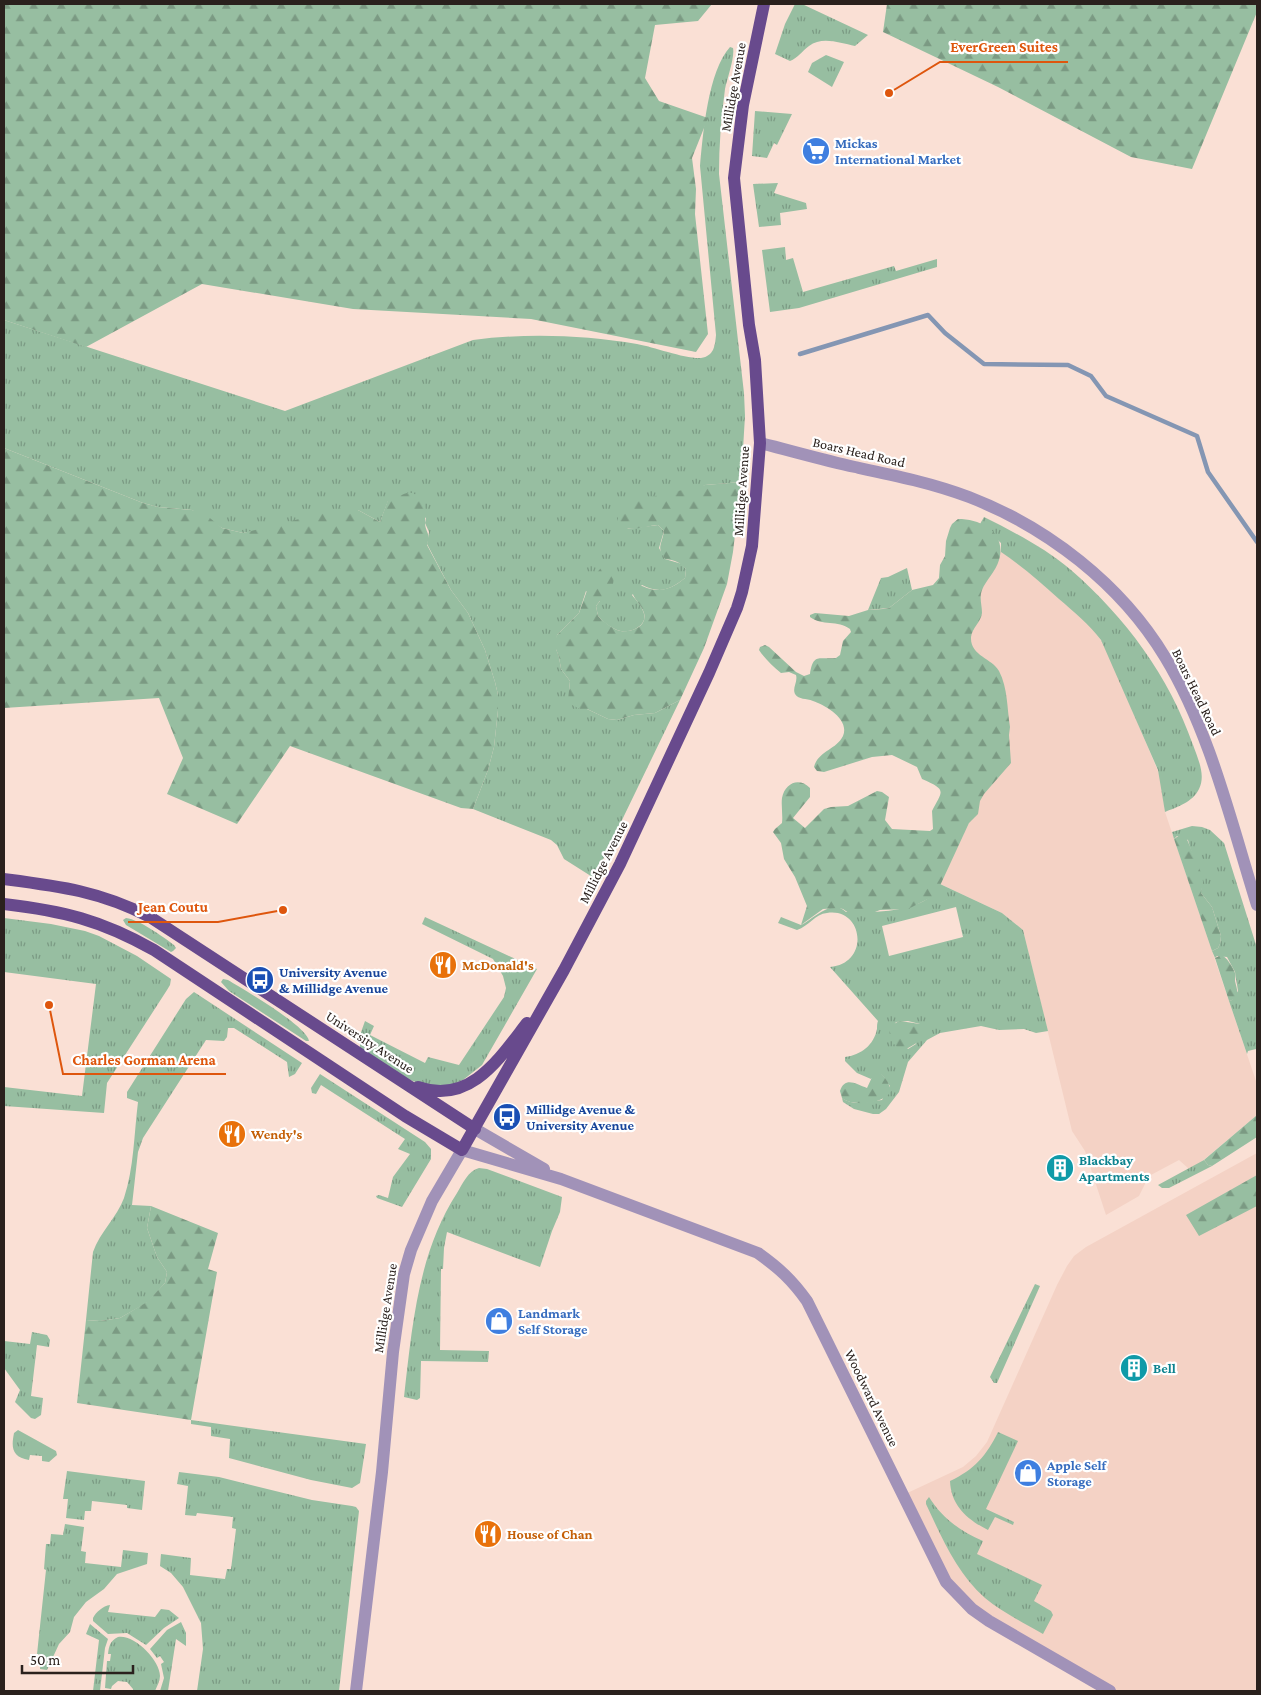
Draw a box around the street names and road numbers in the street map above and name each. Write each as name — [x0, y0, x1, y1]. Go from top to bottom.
street label: Millidge Avenue — [717, 41, 749, 133]
street label: Boars Head Road — [811, 434, 907, 471]
street label: Millidge Avenue — [730, 445, 752, 537]
street label: Boars Head Road — [1169, 646, 1225, 738]
street label: Millidge Avenue — [575, 818, 631, 906]
street label: University Avenue — [323, 1008, 417, 1076]
street label: Millidge Avenue — [370, 1262, 400, 1354]
street label: Woodward Avenue — [842, 1347, 902, 1449]

